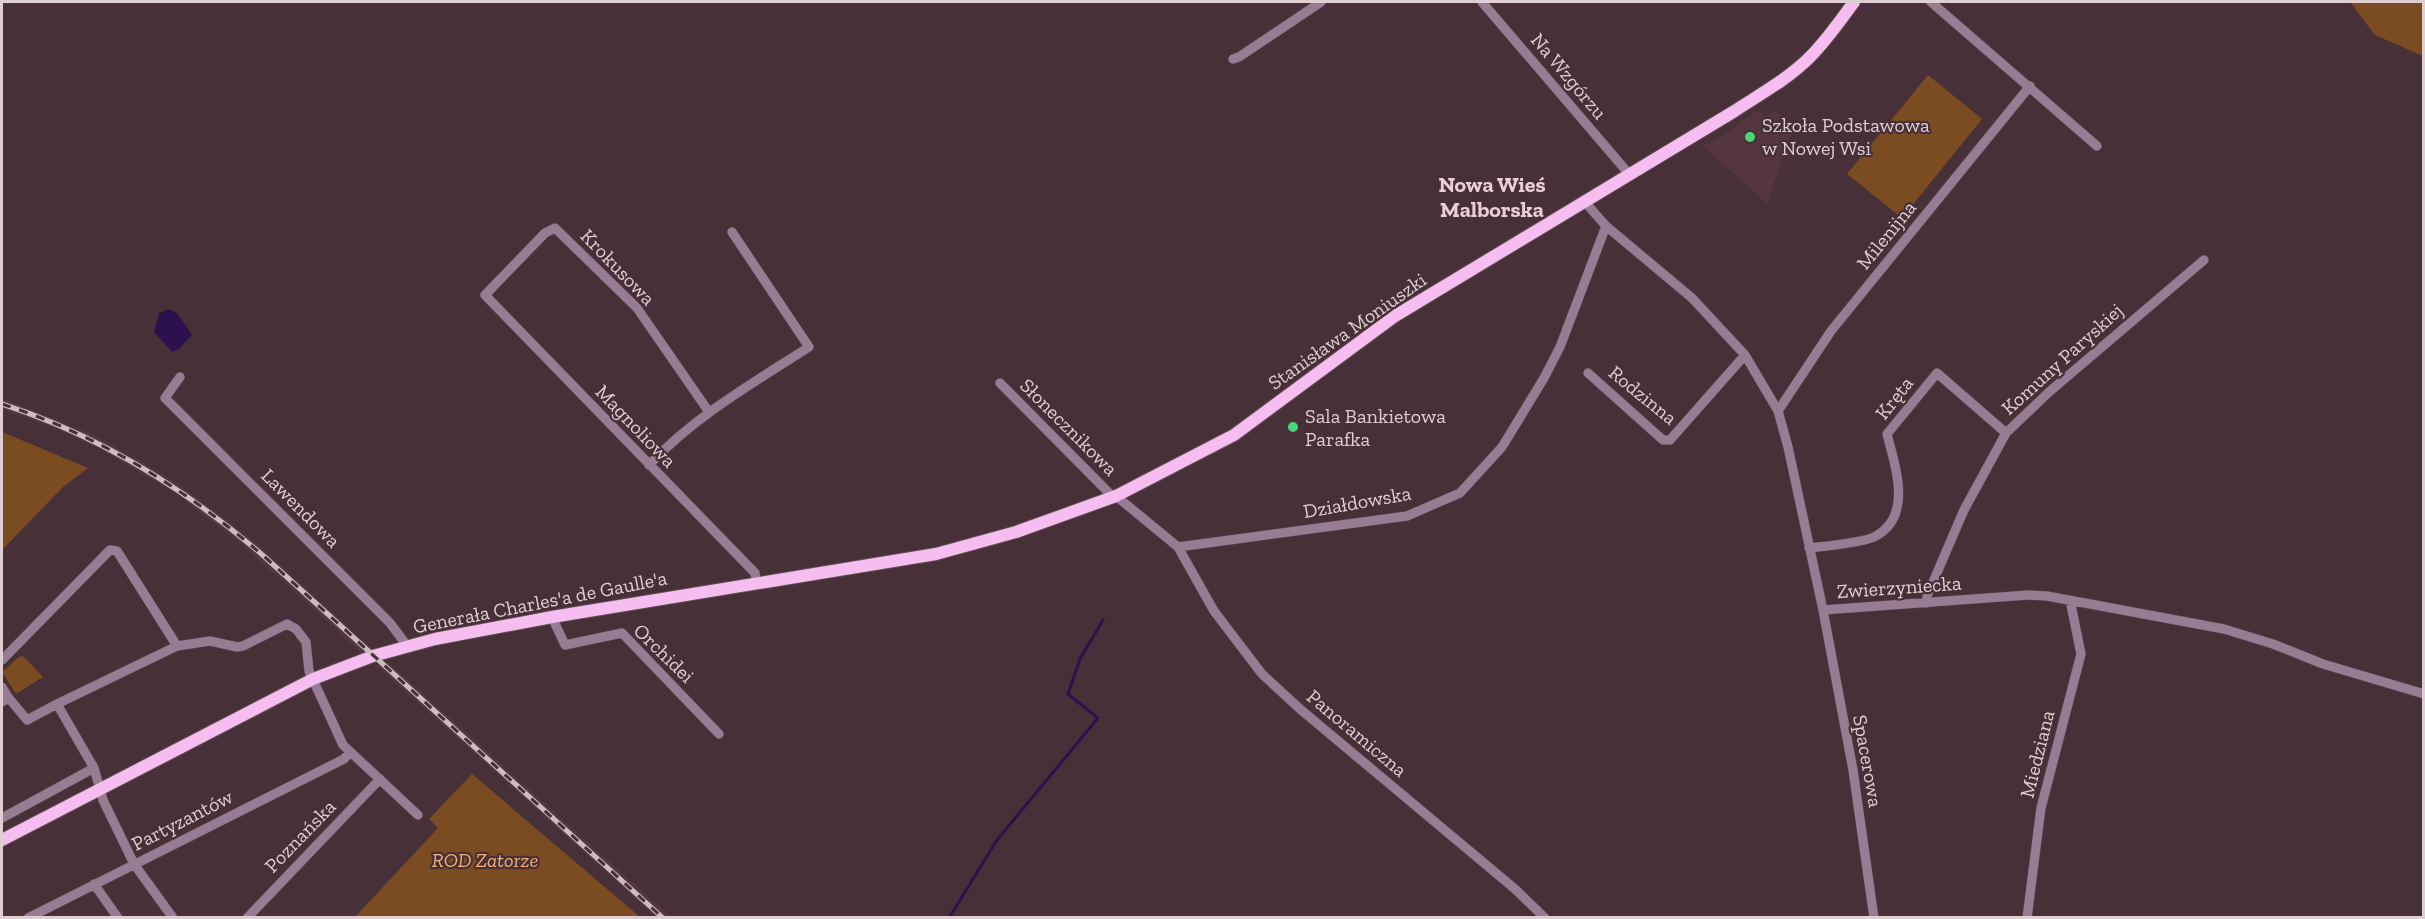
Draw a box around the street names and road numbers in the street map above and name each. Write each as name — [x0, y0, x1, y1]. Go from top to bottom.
street label: Na Wzgórzu — [1526, 28, 1612, 124]
street label: Milenijna — [1851, 196, 1921, 274]
street label: Krokusowa — [576, 224, 661, 310]
street label: Stanisława Moniuszki — [1263, 267, 1431, 395]
street label: Komuny Paryskiej — [1996, 298, 2128, 420]
street label: Rodzinna — [1604, 360, 1682, 430]
street label: Kręta — [1870, 372, 1918, 424]
street label: Słonecznikowa — [1015, 373, 1123, 481]
street label: Magnoliowa — [591, 380, 682, 473]
street label: Lawendowa — [256, 463, 346, 553]
street label: Działdowska — [1301, 481, 1413, 523]
street label: Generała Charles'a de Gaulle'a — [411, 566, 669, 638]
street label: Zwierzyniecka — [1836, 571, 1962, 603]
street label: Orchidei — [629, 618, 700, 688]
street label: Panoramiczna — [1302, 684, 1412, 782]
street label: Miedziana — [2015, 707, 2060, 800]
street label: Spacerowa — [1848, 713, 1888, 809]
street label: Partyzantów — [127, 784, 237, 856]
street label: Poznańska — [259, 794, 341, 877]

